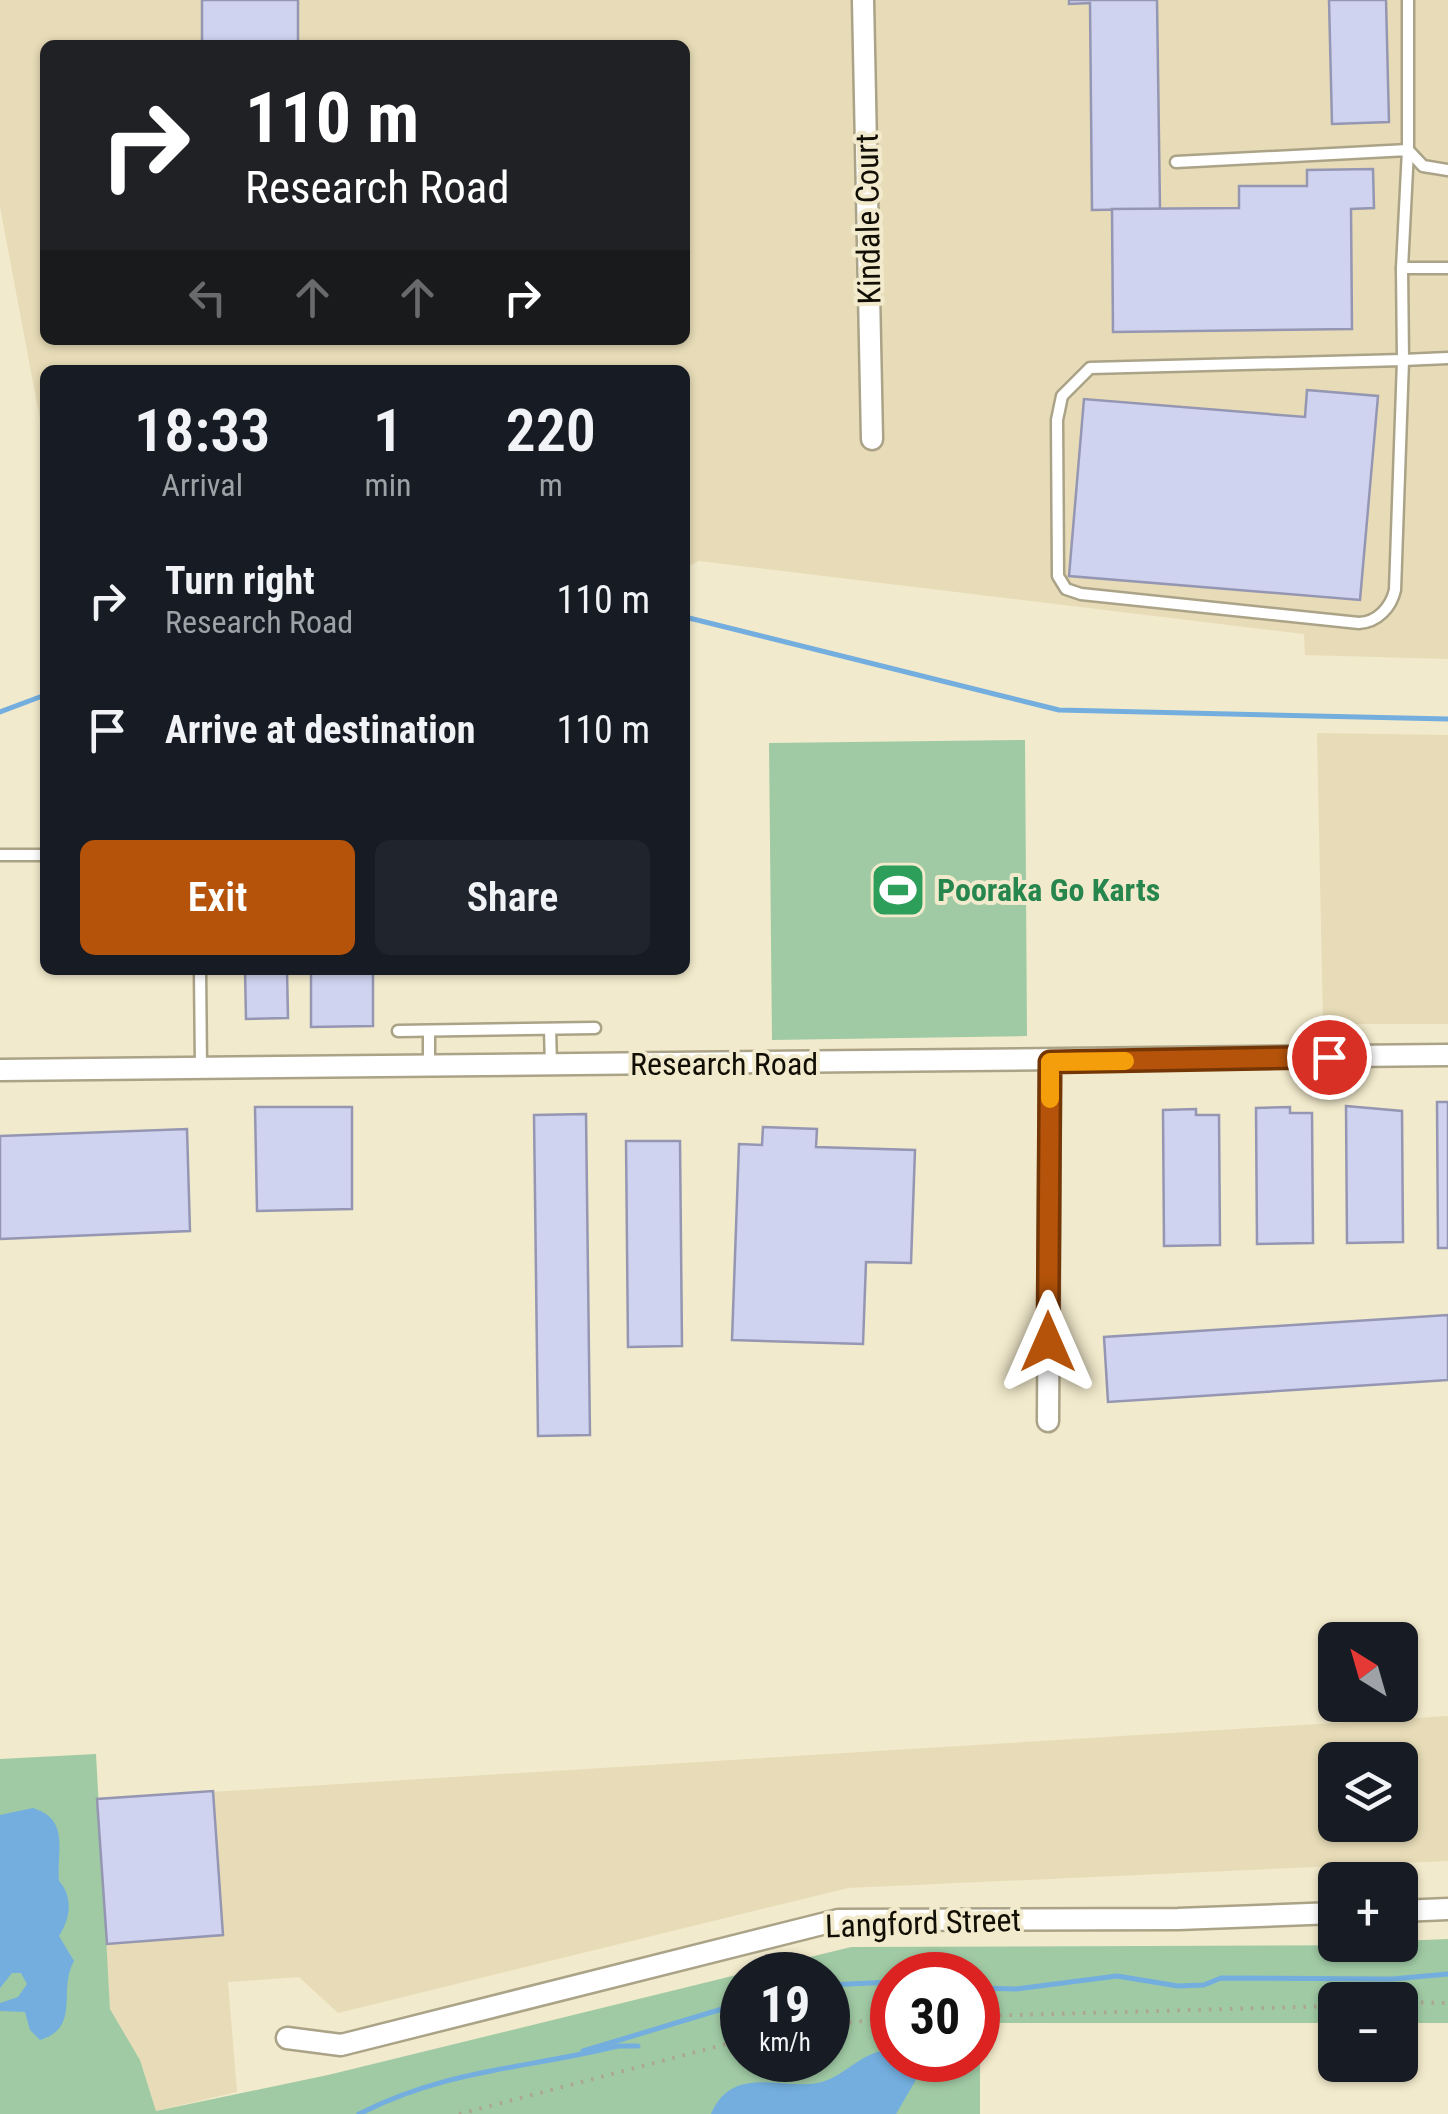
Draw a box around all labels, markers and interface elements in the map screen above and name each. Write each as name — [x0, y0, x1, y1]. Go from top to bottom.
text: 110 m — [245, 77, 419, 159]
icon: right — [80, 80, 210, 210]
street label: Kindale Court — [848, 133, 888, 305]
text: Research Road — [245, 161, 510, 214]
icon: left — [180, 270, 235, 325]
icon: ahead — [285, 270, 340, 325]
icon: ahead — [390, 270, 445, 325]
icon: right — [495, 270, 550, 325]
text: 18:33 — [134, 395, 271, 466]
text: 1 — [373, 395, 403, 466]
text: 220 — [505, 395, 596, 466]
text: Arrival — [162, 466, 243, 504]
text: min — [365, 466, 411, 504]
text: m — [539, 466, 563, 504]
text: Turn right — [165, 559, 315, 603]
icon: right — [80, 573, 135, 628]
text: 110 m — [556, 578, 650, 622]
text: Research Road — [165, 603, 353, 641]
icon: arrive — [80, 703, 135, 758]
text: Arrive at destination — [165, 708, 475, 752]
text: 110 m — [556, 708, 650, 752]
button: Exit — [80, 840, 355, 955]
button: Share — [375, 840, 650, 955]
sports icon: Pooraka Go Karts — [868, 860, 928, 920]
place label: Pooraka Go Karts — [937, 871, 1160, 909]
pin — [1287, 1015, 1372, 1100]
icon: arrive — [1302, 1030, 1357, 1085]
street label: Research Road — [630, 1045, 818, 1083]
position arrow — [996, 1290, 1100, 1394]
north arrow — [1318, 1622, 1418, 1722]
map controls — [1318, 1622, 1418, 2082]
button: layers — [1318, 1742, 1418, 1842]
button: + — [1318, 1862, 1418, 1962]
street label: Langford Street — [825, 1901, 1021, 1945]
speed limit sign: 30 — [870, 1952, 1000, 2082]
text: 19 — [760, 1976, 810, 2034]
button: − — [1318, 1982, 1418, 2082]
text: km/h — [759, 2028, 811, 2057]

